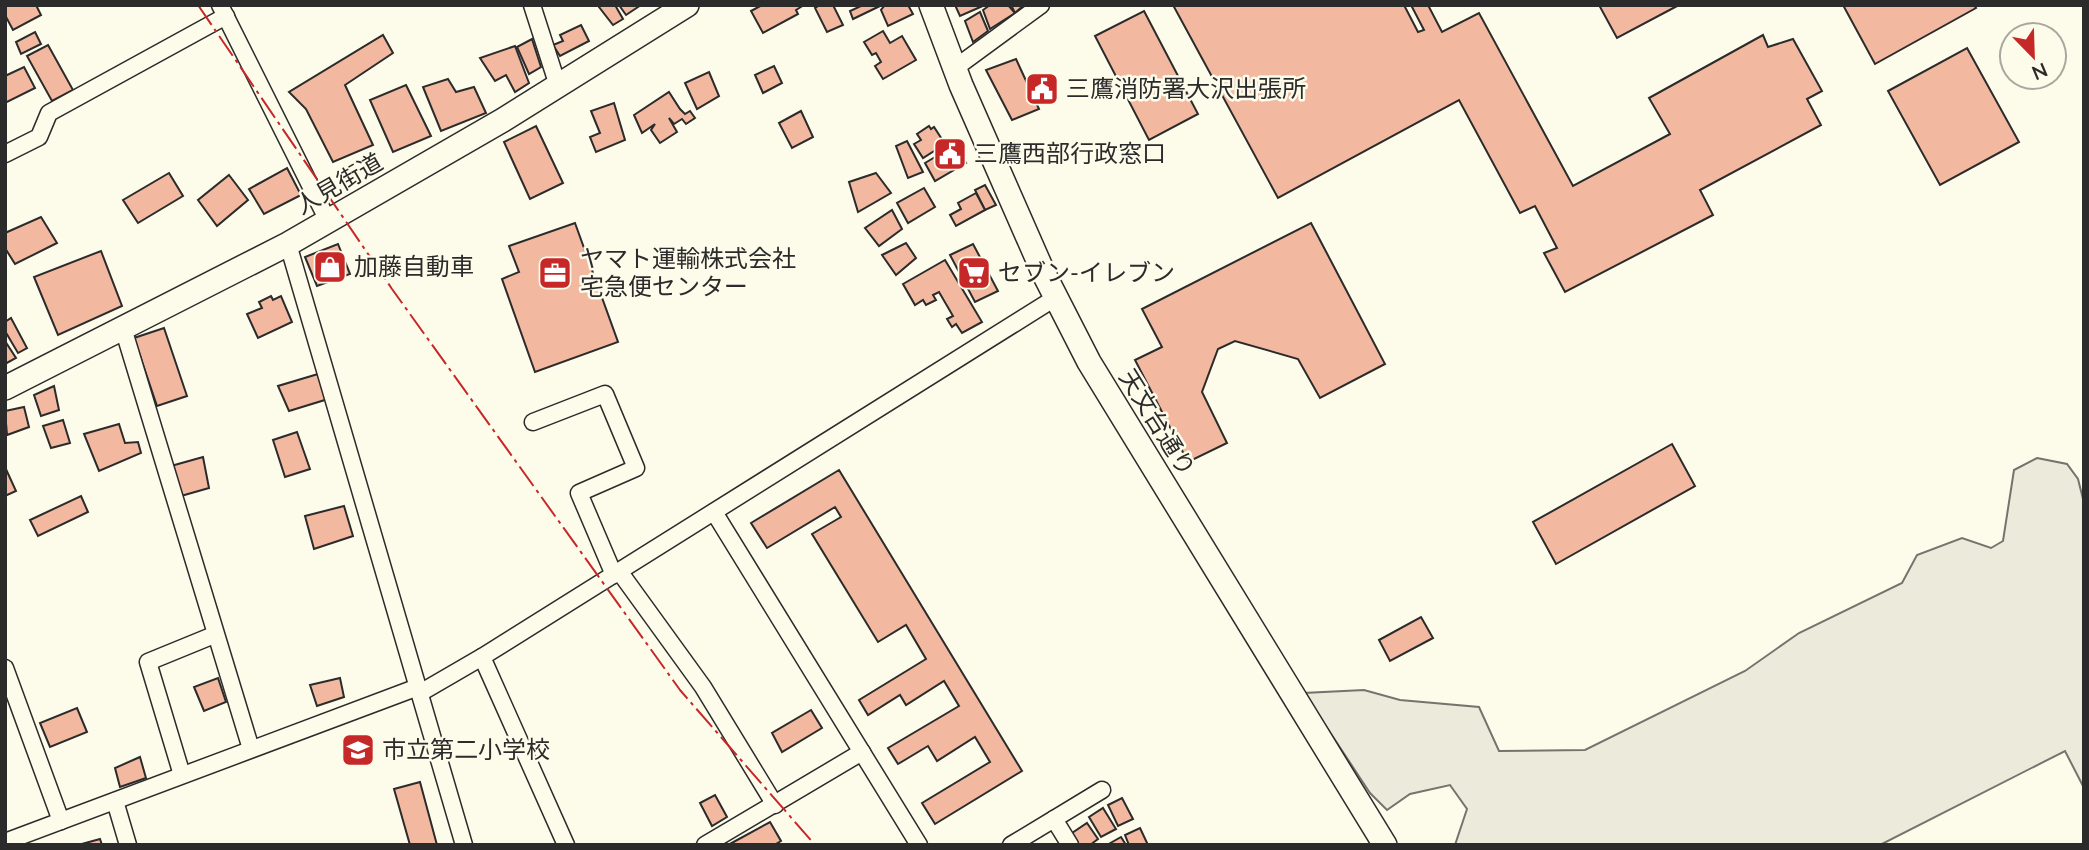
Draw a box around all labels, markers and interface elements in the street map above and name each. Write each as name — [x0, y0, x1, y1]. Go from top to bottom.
north arrow — [1998, 21, 2068, 91]
text: N — [2029, 59, 2051, 86]
public building icon: 三鷹消防署大沢出張所 — [1023, 70, 1061, 108]
place label: 三鷹消防署大沢出張所 — [1066, 73, 1306, 102]
public building icon: 三鷹西部行政窓口 — [931, 135, 969, 173]
place label: 三鷹西部行政窓口 — [974, 138, 1166, 167]
street label: 人見街道 — [289, 146, 387, 219]
place label: ヤマト運輸株式会社 宅急便センター — [580, 243, 796, 300]
shop icon: 加藤自動車 — [311, 248, 349, 286]
place label: 加藤自動車 — [354, 251, 474, 280]
office icon: ヤマト運輸株式会社 宅急便センター — [536, 254, 574, 292]
supermarket icon: セブン-イレブン — [955, 254, 993, 292]
place label: セブン-イレブン — [998, 257, 1175, 286]
street label: 天文台通り — [1114, 364, 1202, 481]
school or university icon: 市立第二小学校 — [339, 731, 377, 769]
place label: 市立第二小学校 — [382, 734, 550, 763]

